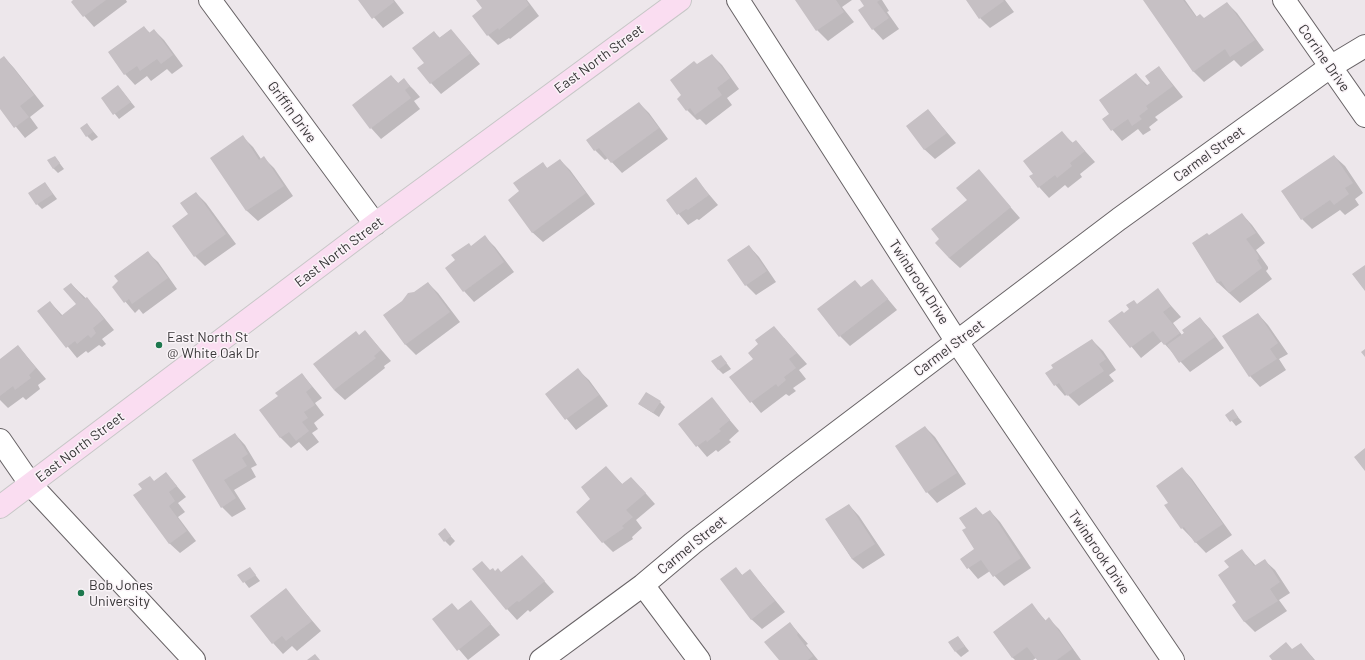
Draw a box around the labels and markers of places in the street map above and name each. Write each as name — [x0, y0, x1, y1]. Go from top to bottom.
place label: East North St @ White Oak Dr — [167, 329, 259, 362]
marker: East North St @ White Oak Dr — [154, 340, 164, 350]
place label: Bob Jones University — [89, 577, 153, 610]
marker: Bob Jones University — [76, 588, 86, 598]

